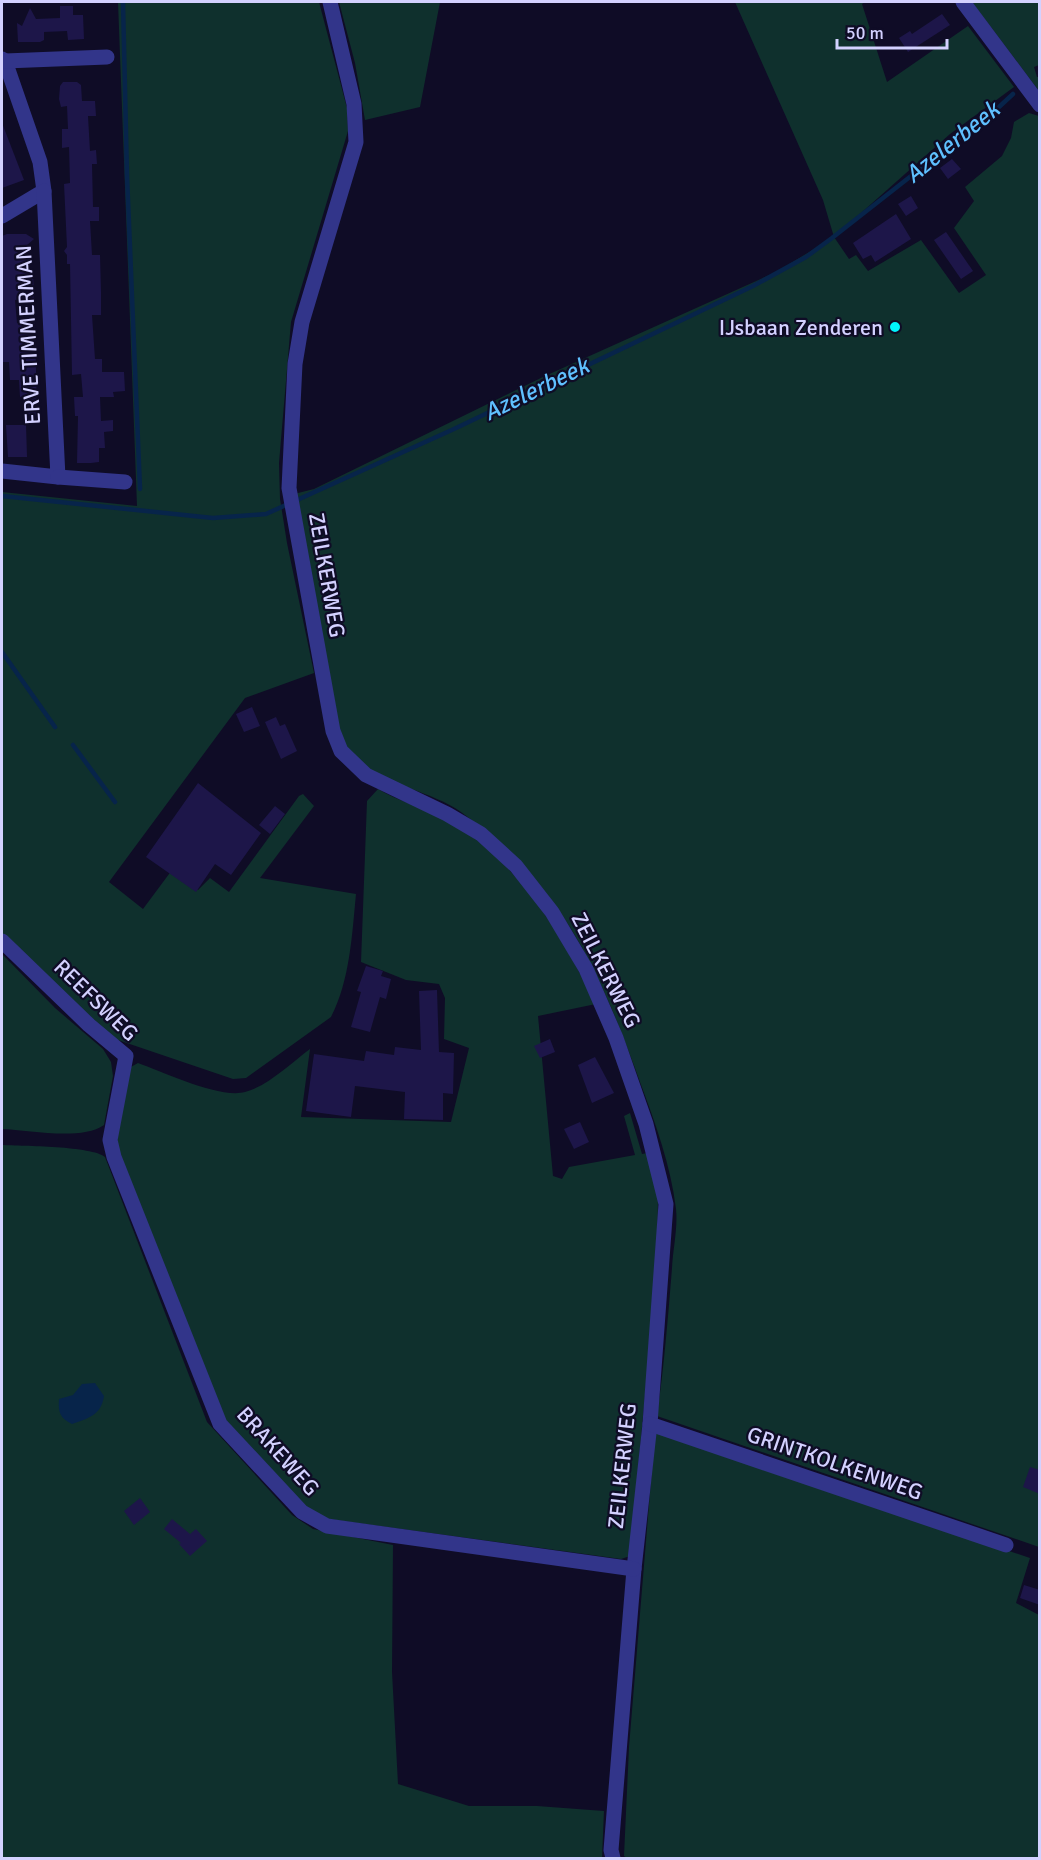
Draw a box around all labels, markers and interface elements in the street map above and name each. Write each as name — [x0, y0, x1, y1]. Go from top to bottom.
scale bar — [837, 12, 946, 50]
text: 50 m — [846, 22, 884, 44]
water label: Azelerbeek — [898, 93, 1007, 189]
street label: ERVE TIMMERMAN — [10, 244, 46, 426]
place label: IJsbaan Zenderen — [719, 314, 883, 341]
marker: IJsbaan Zenderen — [888, 320, 902, 334]
water label: Azelerbeek — [478, 350, 595, 427]
street label: ZEILKERWEG — [303, 510, 351, 640]
street label: ZEILKERWEG — [565, 908, 647, 1032]
street label: REEFSWEG — [48, 953, 144, 1047]
street label: BRAKEWEG — [231, 1401, 325, 1501]
street label: ZEILKERWEG — [602, 1402, 642, 1530]
street label: GRINTKOLKENWEG — [744, 1420, 926, 1506]

